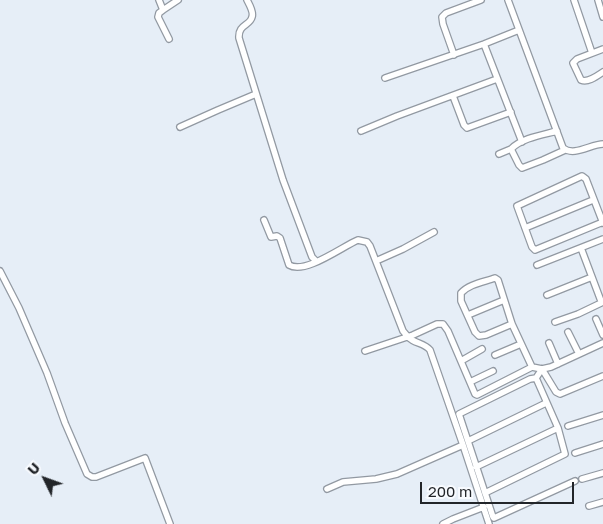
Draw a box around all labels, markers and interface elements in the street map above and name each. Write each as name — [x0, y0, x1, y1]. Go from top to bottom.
north arrow — [20, 454, 70, 504]
text: U — [24, 459, 43, 478]
scale bar — [423, 472, 577, 504]
text: 200 m — [428, 482, 472, 500]

